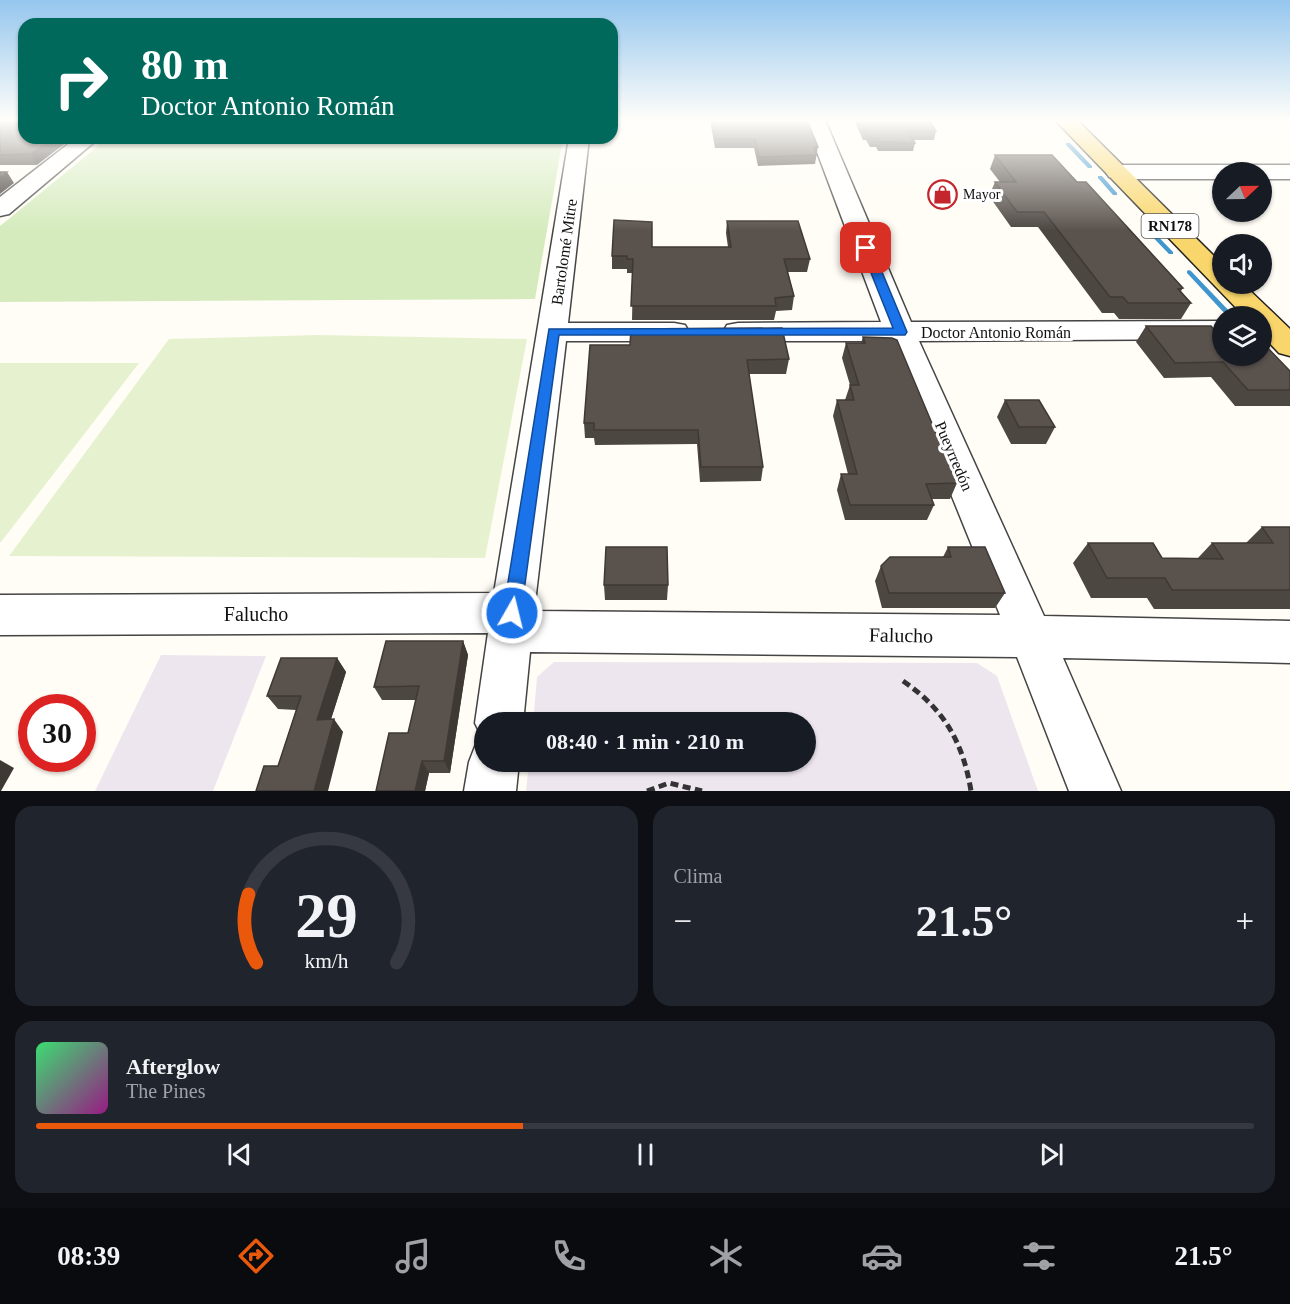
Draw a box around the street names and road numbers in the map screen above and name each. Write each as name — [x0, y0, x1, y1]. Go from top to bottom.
street label: Bartolomé Mitre — [548, 198, 580, 306]
road number: RN178 — [1142, 214, 1198, 238]
street label: Doctor Antonio Román — [921, 324, 1071, 341]
street label: Pueyrredón — [931, 419, 976, 494]
street label: Falucho — [224, 603, 288, 625]
street label: Falucho — [869, 623, 933, 647]

